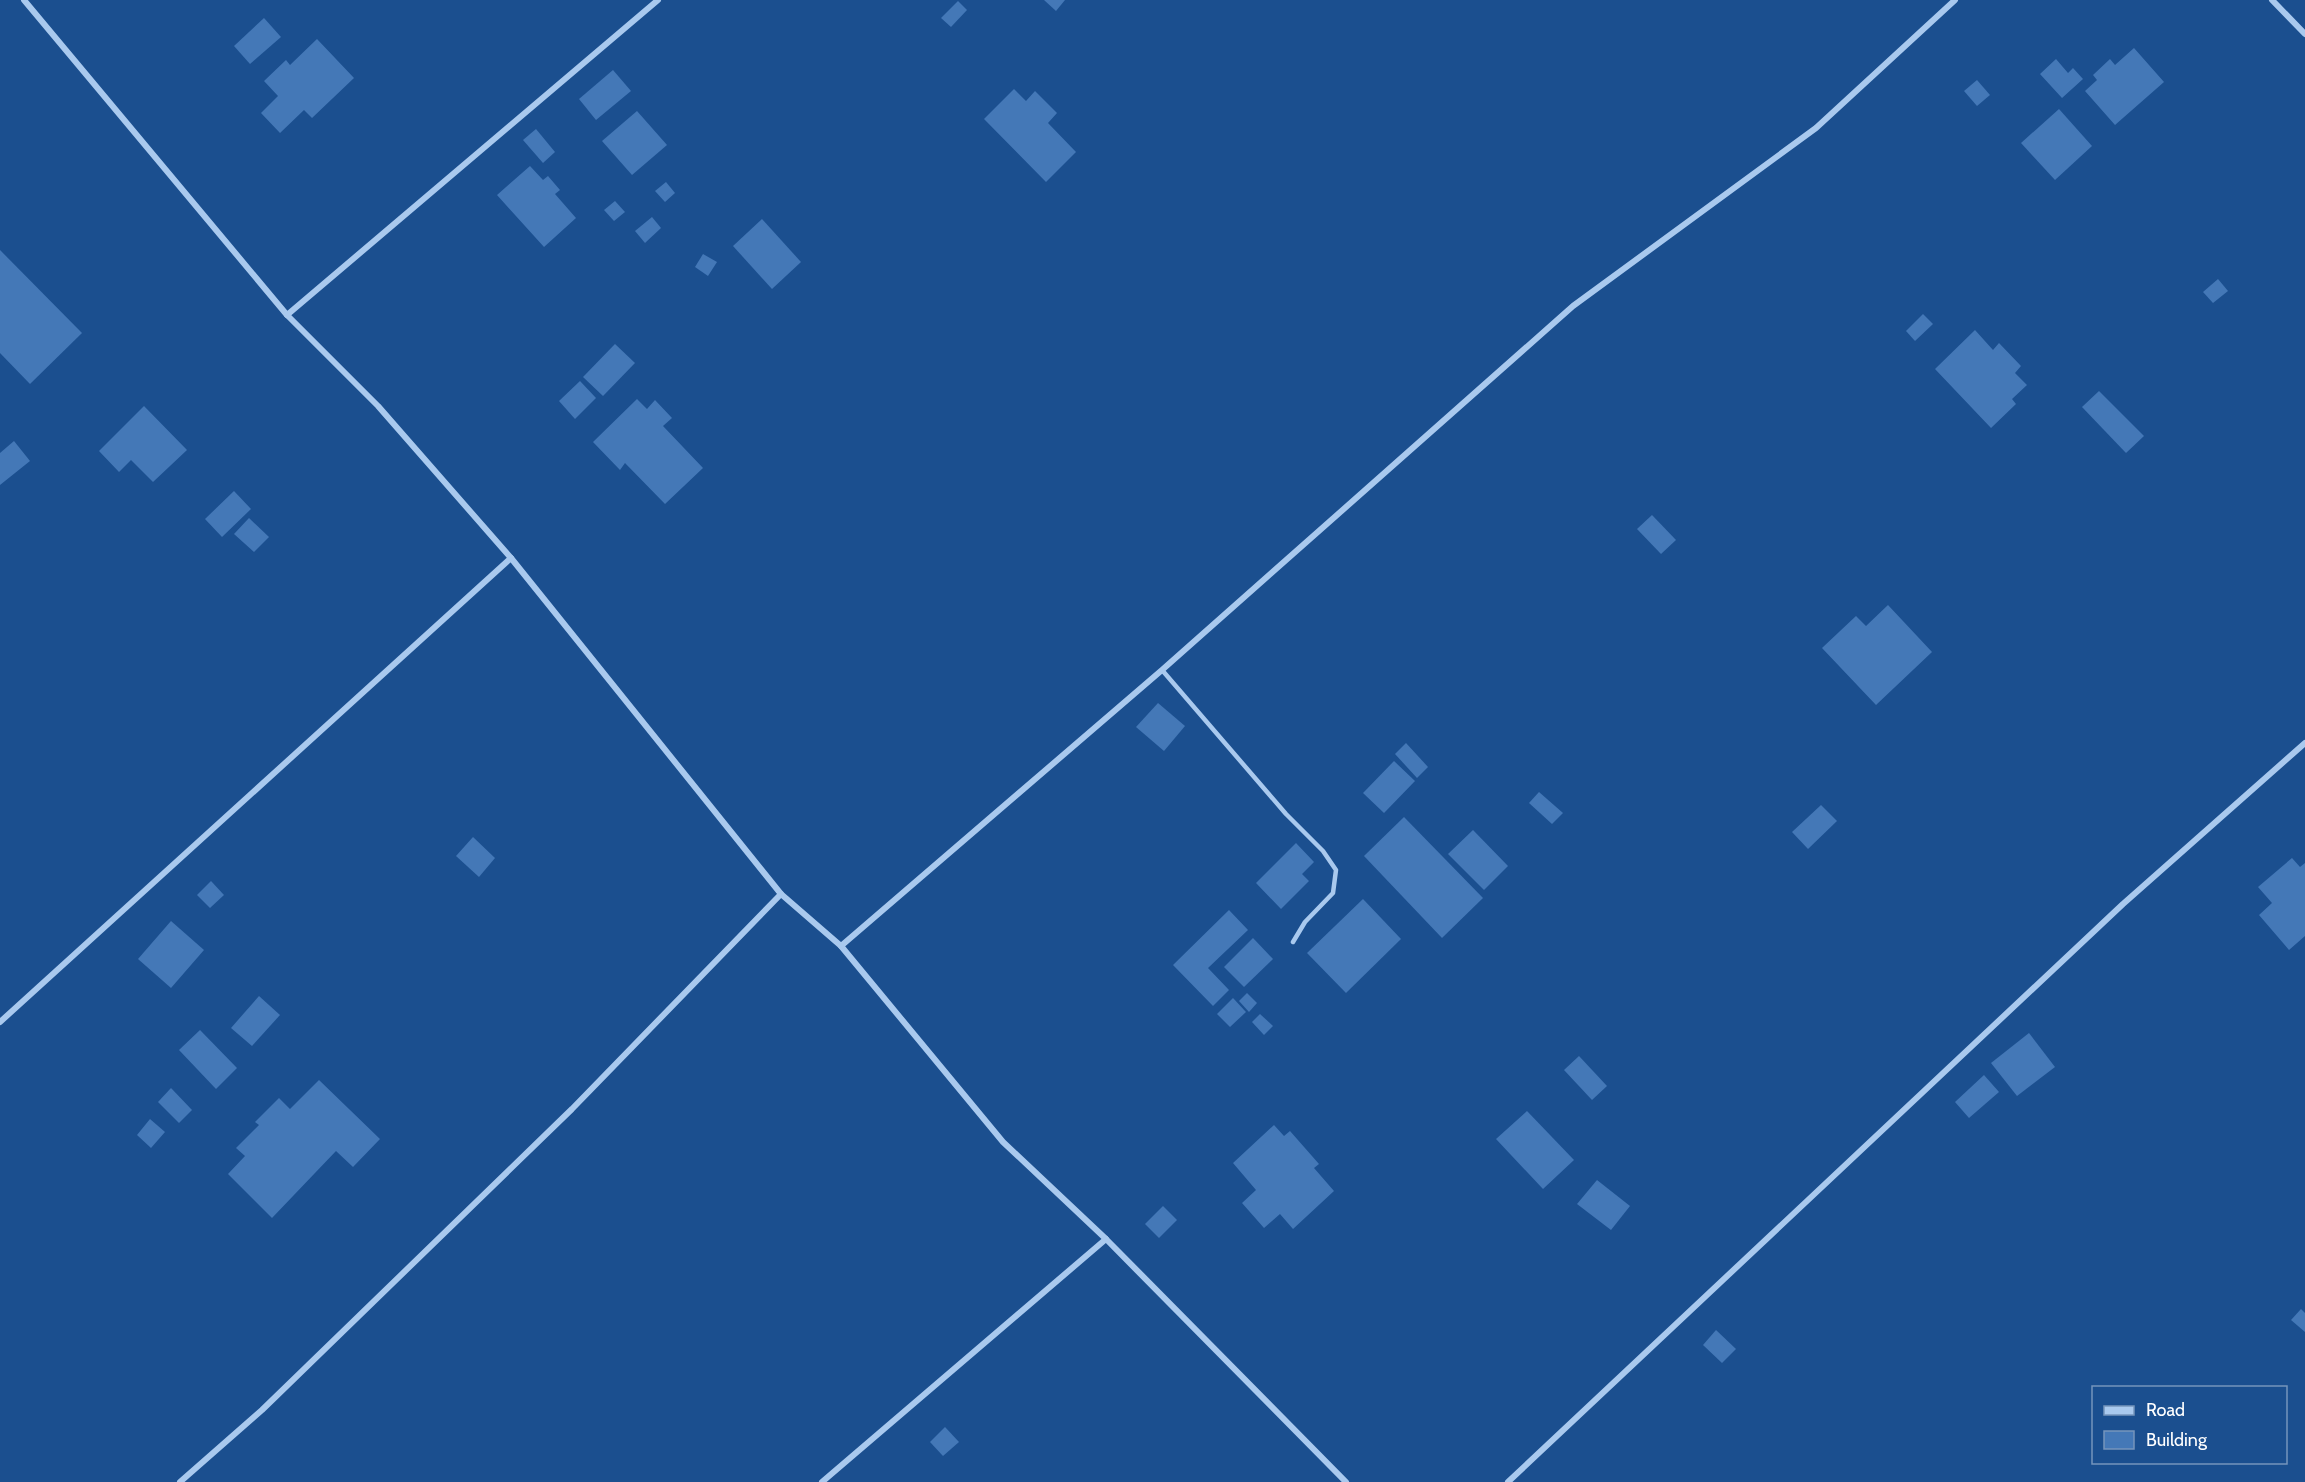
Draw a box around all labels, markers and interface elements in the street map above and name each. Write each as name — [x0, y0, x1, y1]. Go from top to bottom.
legend — [2092, 1386, 2287, 1464]
text: Road — [2146, 1399, 2185, 1421]
text: Building — [2146, 1429, 2208, 1451]

